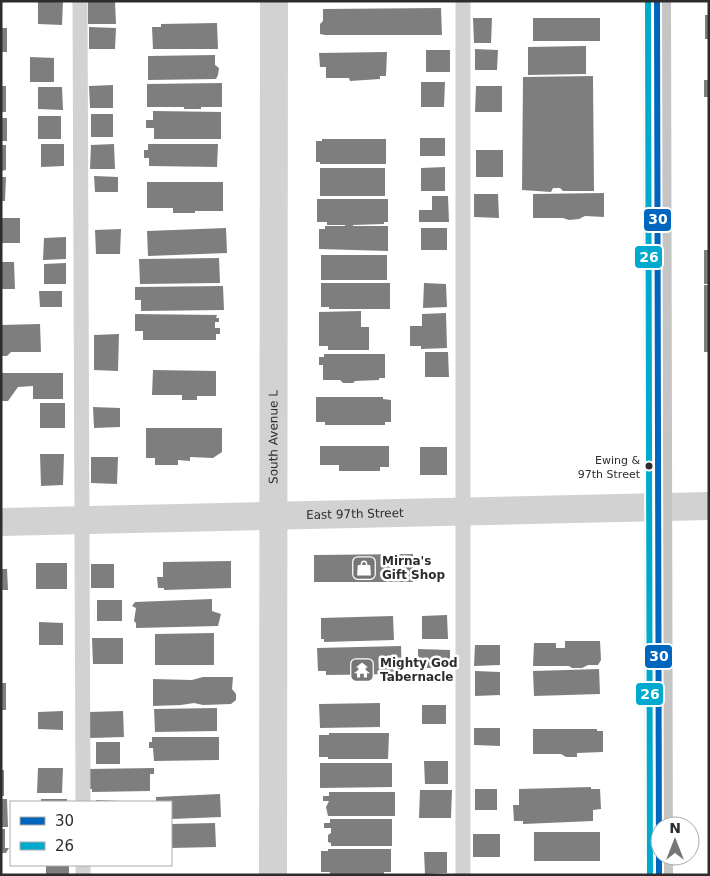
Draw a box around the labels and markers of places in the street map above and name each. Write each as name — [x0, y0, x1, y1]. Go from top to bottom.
place label: Ewing & 97th Street — [578, 454, 641, 481]
marker: Ewing & 97th Street — [644, 461, 654, 471]
place label: Mirna's Gift Shop — [382, 554, 446, 582]
shop icon: Mirna's Gift Shop — [351, 555, 377, 581]
place label: Mighty God Tabernacle — [380, 656, 458, 684]
temple icon: Mighty God Tabernacle — [349, 657, 375, 683]

